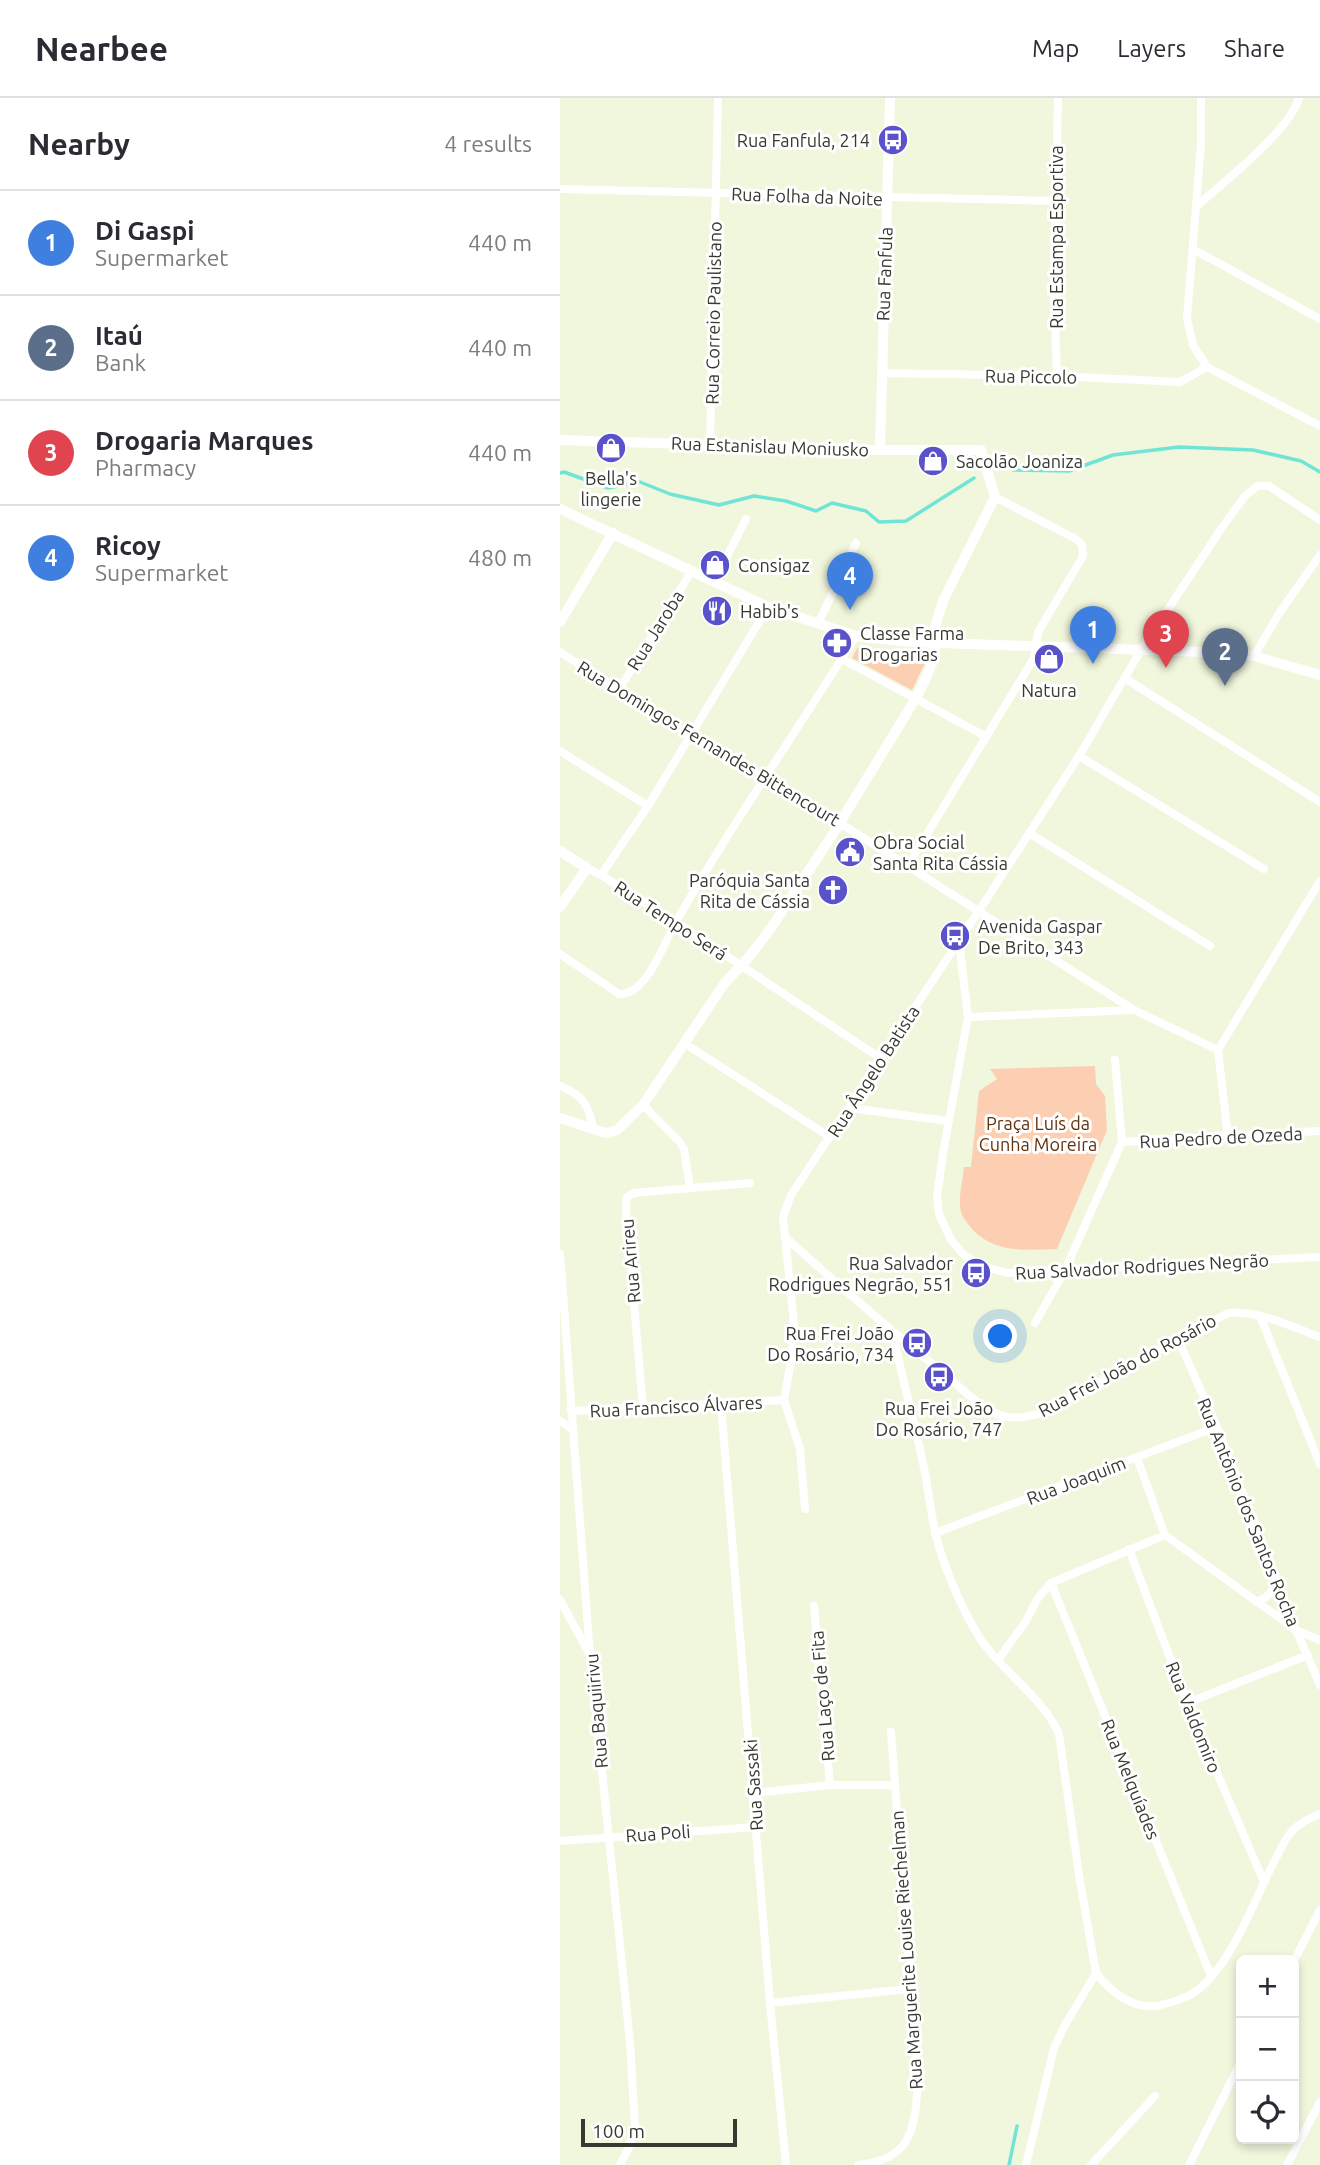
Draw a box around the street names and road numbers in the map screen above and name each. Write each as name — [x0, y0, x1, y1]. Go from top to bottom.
street label: Rua Estampa Esportiva — [1046, 145, 1066, 329]
street label: Rua Folha da Noite — [731, 183, 883, 209]
street label: Rua Correio Paulistano — [701, 221, 725, 405]
street label: Rua Fanfula — [872, 227, 896, 321]
street label: Rua Piccolo — [985, 365, 1077, 387]
street label: Rua Estanislau Moniusko — [671, 433, 869, 459]
street label: Rua Jaroba — [623, 586, 687, 674]
street label: Rua Domingos Fernandes Bittencourt — [574, 656, 844, 830]
street label: Rua Tempo Será — [611, 876, 731, 964]
street label: Rua Ângelo Batista — [822, 1001, 923, 1140]
street label: Rua Pedro de Ozeda — [1139, 1123, 1303, 1151]
street label: Rua Arireu — [616, 1218, 644, 1304]
street label: Rua Salvador Rodrigues Negrão — [1015, 1249, 1269, 1283]
street label: Rua Frei João do Rosário — [1035, 1310, 1219, 1420]
street label: Rua Francisco Álvares — [589, 1390, 763, 1421]
street label: Rua Antônio dos Santos Rocha — [1194, 1395, 1304, 1629]
street label: Rua Joaquim — [1024, 1452, 1128, 1508]
street label: Rua Laço de Fita — [806, 1630, 838, 1762]
street label: Rua Baquiirivu — [581, 1653, 611, 1769]
street label: Rua Valdomiro — [1163, 1658, 1225, 1776]
street label: Rua Melquíades — [1098, 1716, 1164, 1842]
street label: Rua Sassaki — [740, 1738, 766, 1832]
street label: Rua Marguerite Louise Riechelman — [886, 1810, 926, 2090]
street label: Rua Poli — [625, 1821, 691, 1845]

